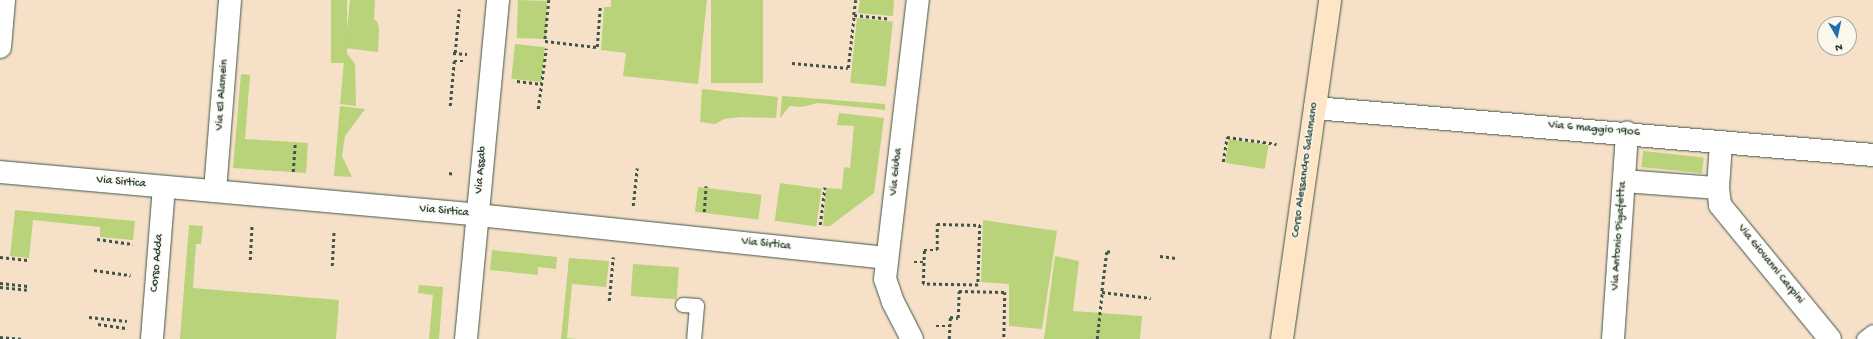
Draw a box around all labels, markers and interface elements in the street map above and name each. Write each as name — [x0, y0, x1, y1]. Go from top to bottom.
north arrow — [1817, 16, 1857, 56]
text: N — [1834, 40, 1843, 53]
street label: Via El Alamein — [213, 59, 233, 131]
street label: Corso Alessandro Salamano — [1289, 101, 1323, 239]
street label: Via 6 maggio 1906 — [1548, 119, 1640, 141]
street label: Via Assab — [473, 146, 491, 194]
street label: Via Giuba — [887, 148, 907, 196]
street label: Via Sirtica — [96, 174, 146, 192]
street label: Via Antonio Pigafetta — [1609, 181, 1631, 291]
street label: Via Sirtica — [419, 203, 469, 221]
street label: Via Giovanni Carpini — [1734, 222, 1806, 308]
street label: Corso Adda — [148, 233, 168, 293]
street label: Via Sirtica — [741, 235, 791, 255]

